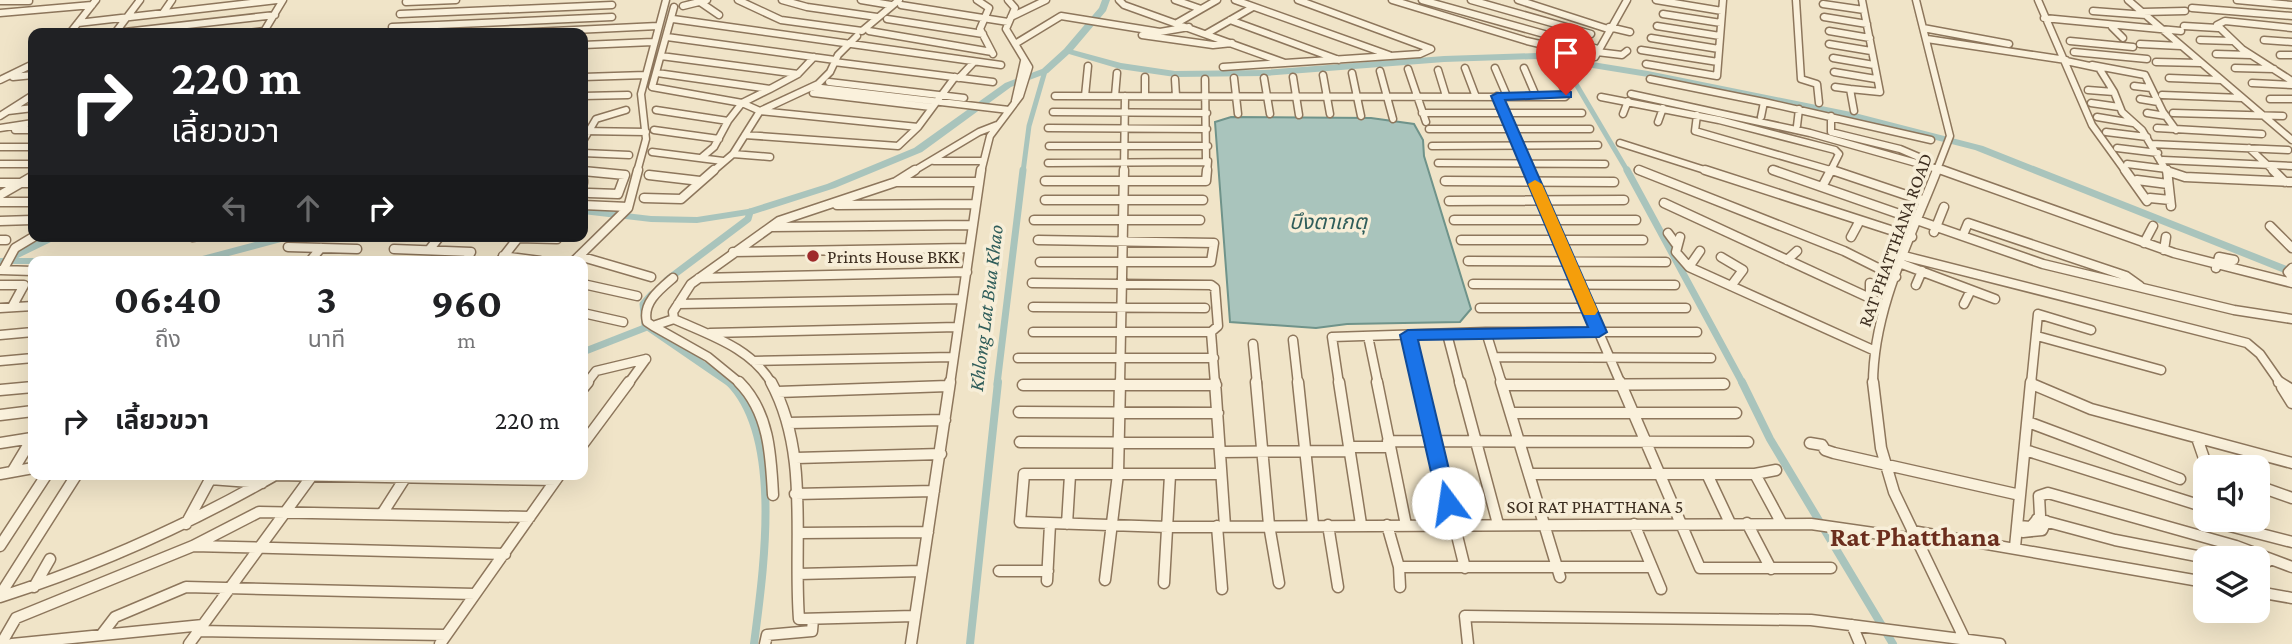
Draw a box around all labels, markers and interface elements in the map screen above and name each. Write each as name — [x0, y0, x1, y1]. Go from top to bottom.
pin — [1536, 23, 1596, 95]
icon: arrive — [1547, 34, 1585, 72]
text: 220 m — [171, 50, 301, 105]
icon: right — [56, 56, 147, 147]
text: เลี้ยวขวา — [171, 113, 279, 149]
street label: RAT PHATTHANA ROAD — [1854, 150, 1936, 330]
icon: left — [216, 189, 254, 227]
icon: ahead — [289, 189, 327, 227]
icon: right — [362, 189, 400, 227]
water label: บึงตาเกตุ — [1289, 210, 1369, 235]
water label: Khlong Lat Bua Khao — [964, 223, 1008, 393]
place label: Prints House BKK — [827, 246, 960, 267]
marker: Prints House BKK — [805, 248, 821, 264]
text: 06:40 — [114, 275, 222, 322]
text: 3 — [316, 275, 337, 322]
text: 960 — [431, 279, 502, 326]
text: ถึง — [155, 326, 181, 352]
text: นาที — [308, 326, 345, 352]
text: m — [457, 327, 476, 353]
icon: right — [56, 402, 94, 440]
text: เลี้ยวขวา — [115, 406, 209, 435]
text: 220 m — [495, 406, 560, 435]
map controls — [2193, 455, 2270, 623]
button: sound — [2193, 455, 2270, 532]
position arrow — [1411, 466, 1485, 540]
street label: SOI RAT PHATTHANA 5 — [1507, 496, 1683, 517]
district label: Rat Phatthana — [1830, 521, 2001, 552]
button: layers — [2193, 546, 2270, 623]

